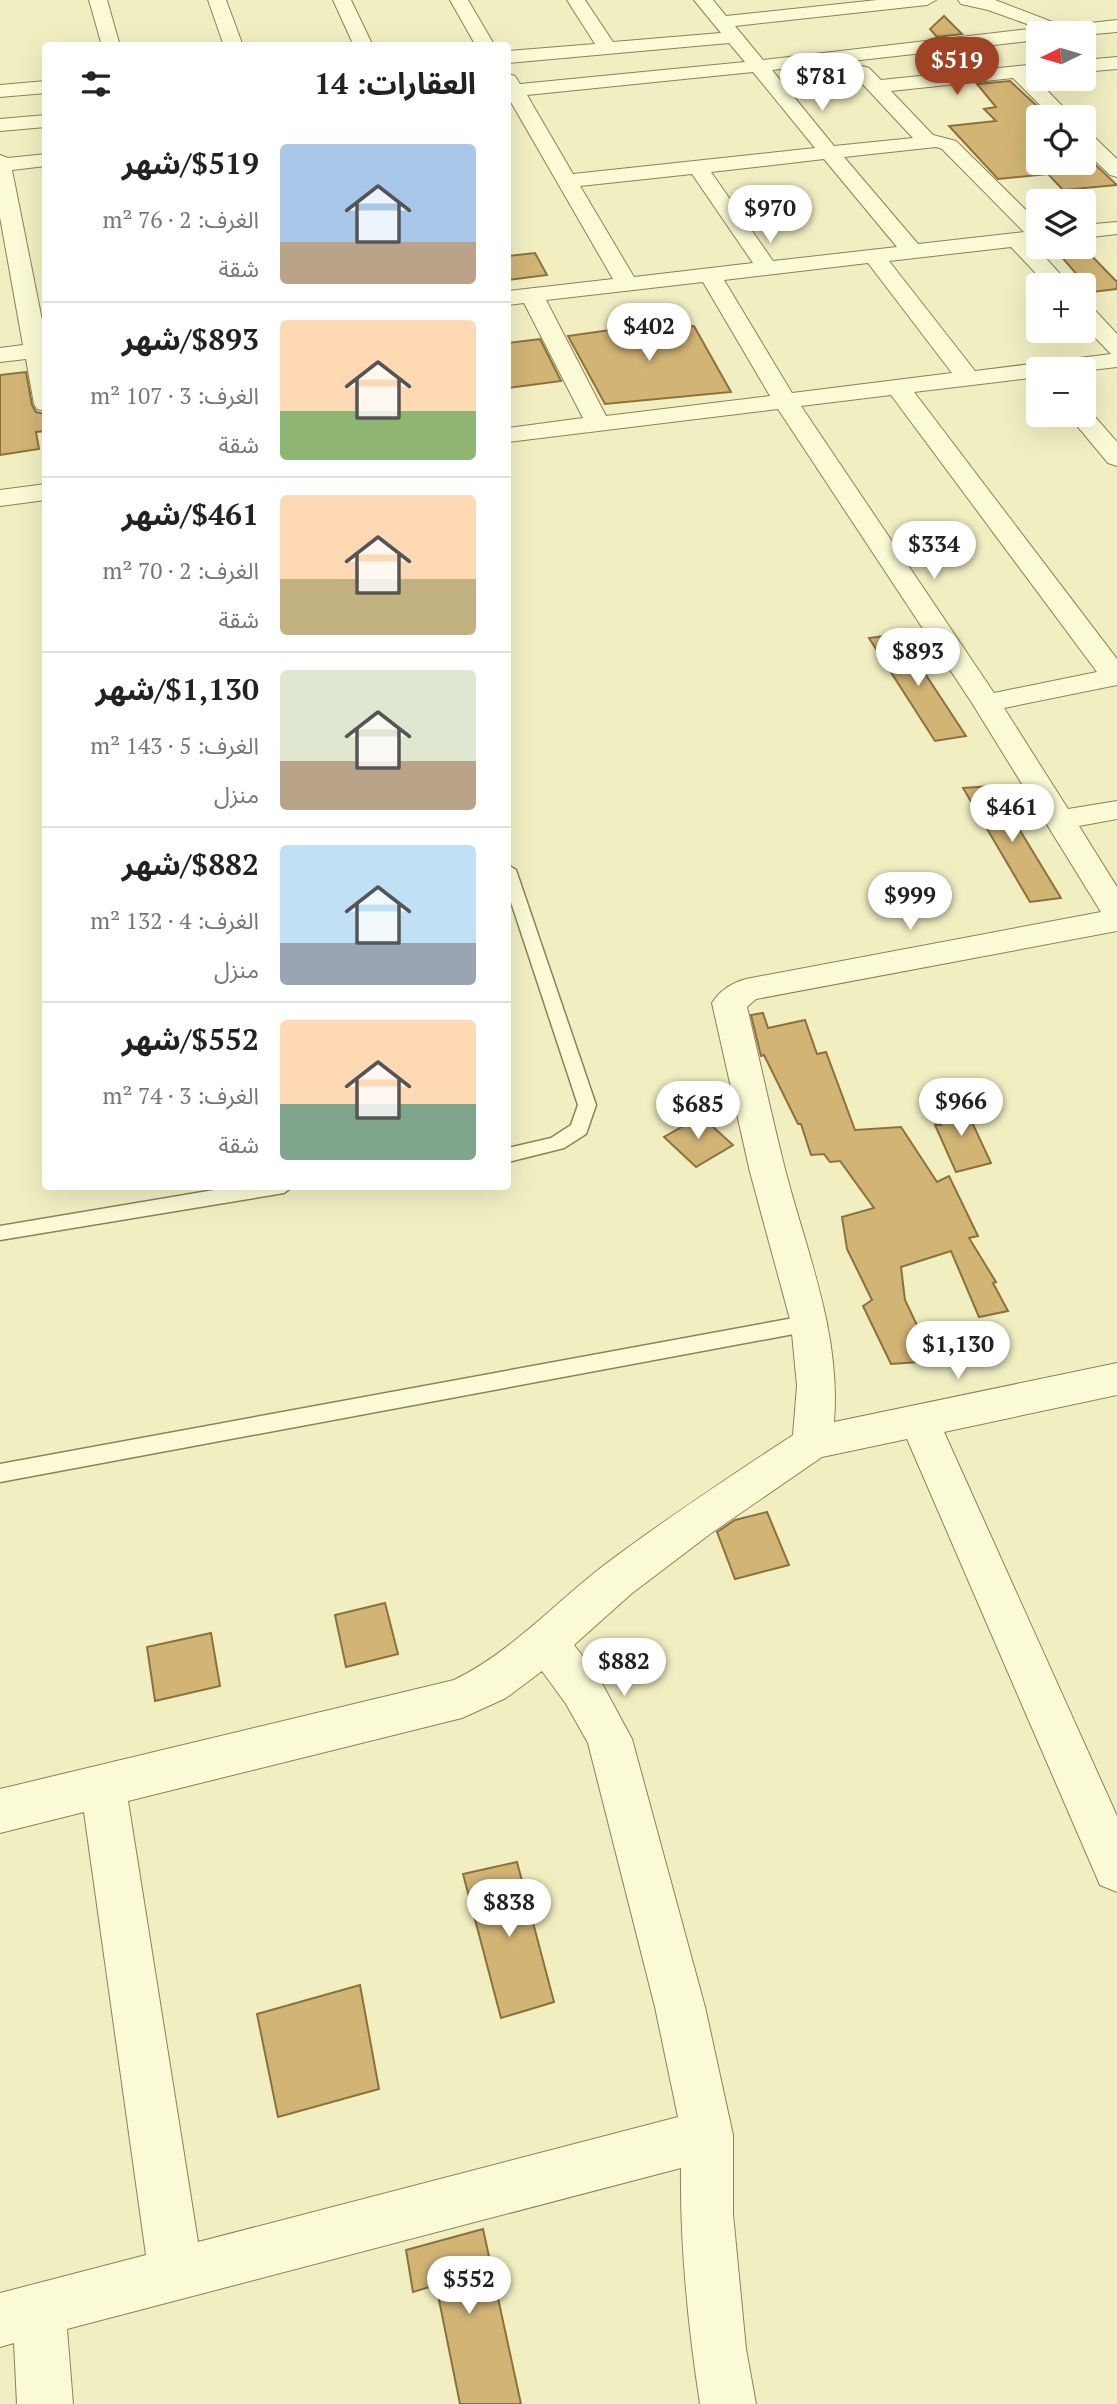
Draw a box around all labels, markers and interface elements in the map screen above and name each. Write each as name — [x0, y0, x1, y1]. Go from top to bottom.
north arrow — [1026, 21, 1096, 91]
map controls — [1026, 21, 1096, 427]
pin: $519 — [916, 38, 998, 97]
text: $519 — [931, 44, 983, 75]
pin: $781 — [781, 54, 863, 113]
text: $781 — [796, 60, 848, 91]
text: العقارات: 14 — [314, 63, 476, 103]
icon: filters — [77, 65, 115, 103]
button: locate — [1026, 105, 1096, 175]
text: $519/شهر — [122, 143, 259, 183]
icon: home — [336, 172, 420, 256]
pin: $970 — [729, 186, 811, 245]
button: layers — [1026, 189, 1096, 259]
text: $970 — [744, 192, 796, 223]
text: الغرف: 2 · 76 m² — [103, 204, 259, 235]
text: شقة — [218, 253, 259, 284]
button: + — [1026, 273, 1096, 343]
pin: $402 — [608, 304, 690, 363]
text: $402 — [623, 310, 675, 341]
text: $893/شهر — [122, 319, 259, 359]
icon: home — [336, 348, 420, 432]
button: − — [1026, 357, 1096, 427]
text: الغرف: 3 · 107 m² — [90, 380, 259, 411]
text: شقة — [218, 429, 259, 460]
text: $461/شهر — [122, 494, 259, 534]
pin: $334 — [893, 522, 975, 581]
icon: home — [336, 523, 420, 607]
text: $334 — [908, 528, 960, 559]
text: الغرف: 2 · 70 m² — [103, 555, 259, 586]
text: شقة — [218, 604, 259, 635]
pin: $893 — [877, 628, 959, 688]
text: $893 — [892, 635, 944, 666]
text: $1,130/شهر — [96, 669, 259, 709]
icon: home — [336, 698, 420, 782]
text: الغرف: 5 · 143 m² — [90, 730, 259, 761]
text: منزل — [214, 779, 259, 810]
pin: $461 — [971, 784, 1053, 844]
text: $461 — [986, 791, 1038, 822]
text: $882/شهر — [122, 844, 259, 884]
pin: $999 — [869, 872, 951, 932]
icon: home — [336, 873, 420, 957]
text: $999 — [884, 879, 936, 910]
text: الغرف: 4 · 132 m² — [90, 905, 259, 936]
text: منزل — [214, 954, 259, 985]
text: $552/شهر — [122, 1019, 259, 1059]
icon: home — [336, 1048, 420, 1132]
pin: $966 — [920, 1078, 1002, 1138]
text: الغرف: 3 · 74 m² — [103, 1080, 259, 1111]
pin: $685 — [657, 1082, 739, 1141]
text: $966 — [935, 1085, 987, 1116]
text: $685 — [672, 1088, 724, 1119]
text: شقة — [218, 1129, 259, 1160]
pin: $1,130 — [901, 1322, 1015, 1381]
text: $1,130 — [922, 1328, 994, 1359]
pin: $882 — [583, 1638, 665, 1698]
text: $882 — [598, 1645, 650, 1676]
pin: $838 — [468, 1880, 550, 1939]
text: $838 — [483, 1886, 535, 1917]
pin: $552 — [428, 2256, 510, 2316]
text: $552 — [443, 2263, 495, 2294]

